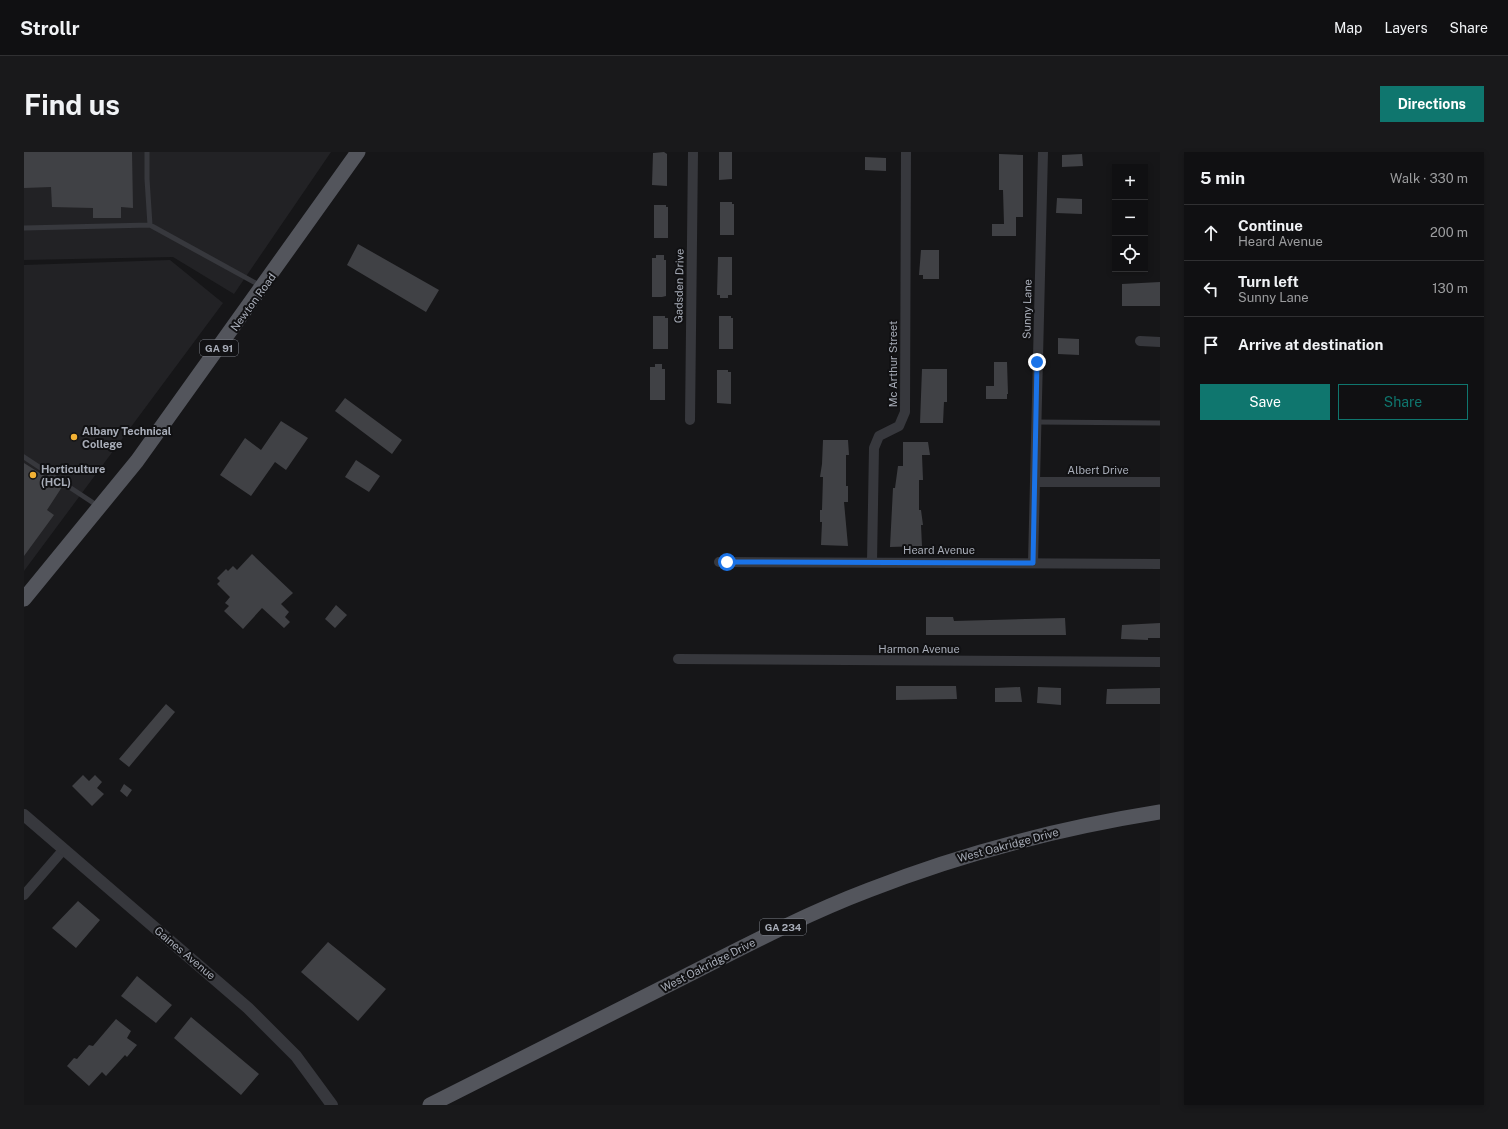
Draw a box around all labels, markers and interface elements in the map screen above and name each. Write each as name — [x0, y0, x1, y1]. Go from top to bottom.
text: Strollr — [20, 17, 79, 39]
text: Map — [1334, 20, 1362, 36]
text: Layers — [1384, 20, 1428, 36]
text: Share — [1450, 20, 1488, 36]
button: Directions — [1380, 86, 1484, 122]
text: Find us — [24, 88, 120, 121]
map controls — [1112, 164, 1148, 272]
button: + — [1112, 164, 1148, 200]
text: 5 min — [1200, 168, 1245, 188]
text: Walk · 330 m — [1390, 171, 1468, 186]
button: − — [1112, 200, 1148, 236]
text: Continue — [1238, 217, 1303, 234]
icon: ahead — [1200, 222, 1222, 244]
text: 200 m — [1430, 225, 1468, 240]
text: Heard Avenue — [1238, 234, 1323, 249]
button: locate — [1112, 236, 1148, 272]
street label: Gadsden Drive — [672, 249, 686, 323]
street label: Newton Road — [228, 271, 278, 333]
text: Turn left — [1238, 273, 1299, 290]
icon: left — [1200, 278, 1222, 300]
street label: Sunny Lane — [1020, 279, 1034, 339]
text: 130 m — [1432, 281, 1468, 296]
text: Sunny Lane — [1238, 290, 1309, 305]
street label: Mc Arthur Street — [887, 321, 899, 407]
icon: arrive — [1200, 334, 1222, 356]
text: Arrive at destination — [1238, 336, 1383, 353]
road number: GA 91 — [200, 340, 238, 356]
route end — [1028, 353, 1046, 371]
button: Save — [1200, 384, 1330, 420]
button: Share — [1338, 384, 1468, 420]
place label: Albany Technical College — [82, 425, 172, 450]
marker: Albany Technical College — [69, 432, 79, 442]
place label: Horticulture (HCL) — [41, 463, 105, 488]
street label: Albert Drive — [1067, 464, 1129, 476]
marker: Horticulture (HCL) — [28, 470, 38, 480]
street label: Heard Avenue — [903, 544, 975, 556]
route start — [718, 553, 736, 571]
street label: Harmon Avenue — [878, 643, 960, 655]
street label: West Oakridge Drive — [956, 826, 1060, 864]
road number: GA 234 — [760, 919, 806, 935]
street label: Gaines Avenue — [152, 924, 218, 982]
street label: West Oakridge Drive — [659, 936, 757, 994]

